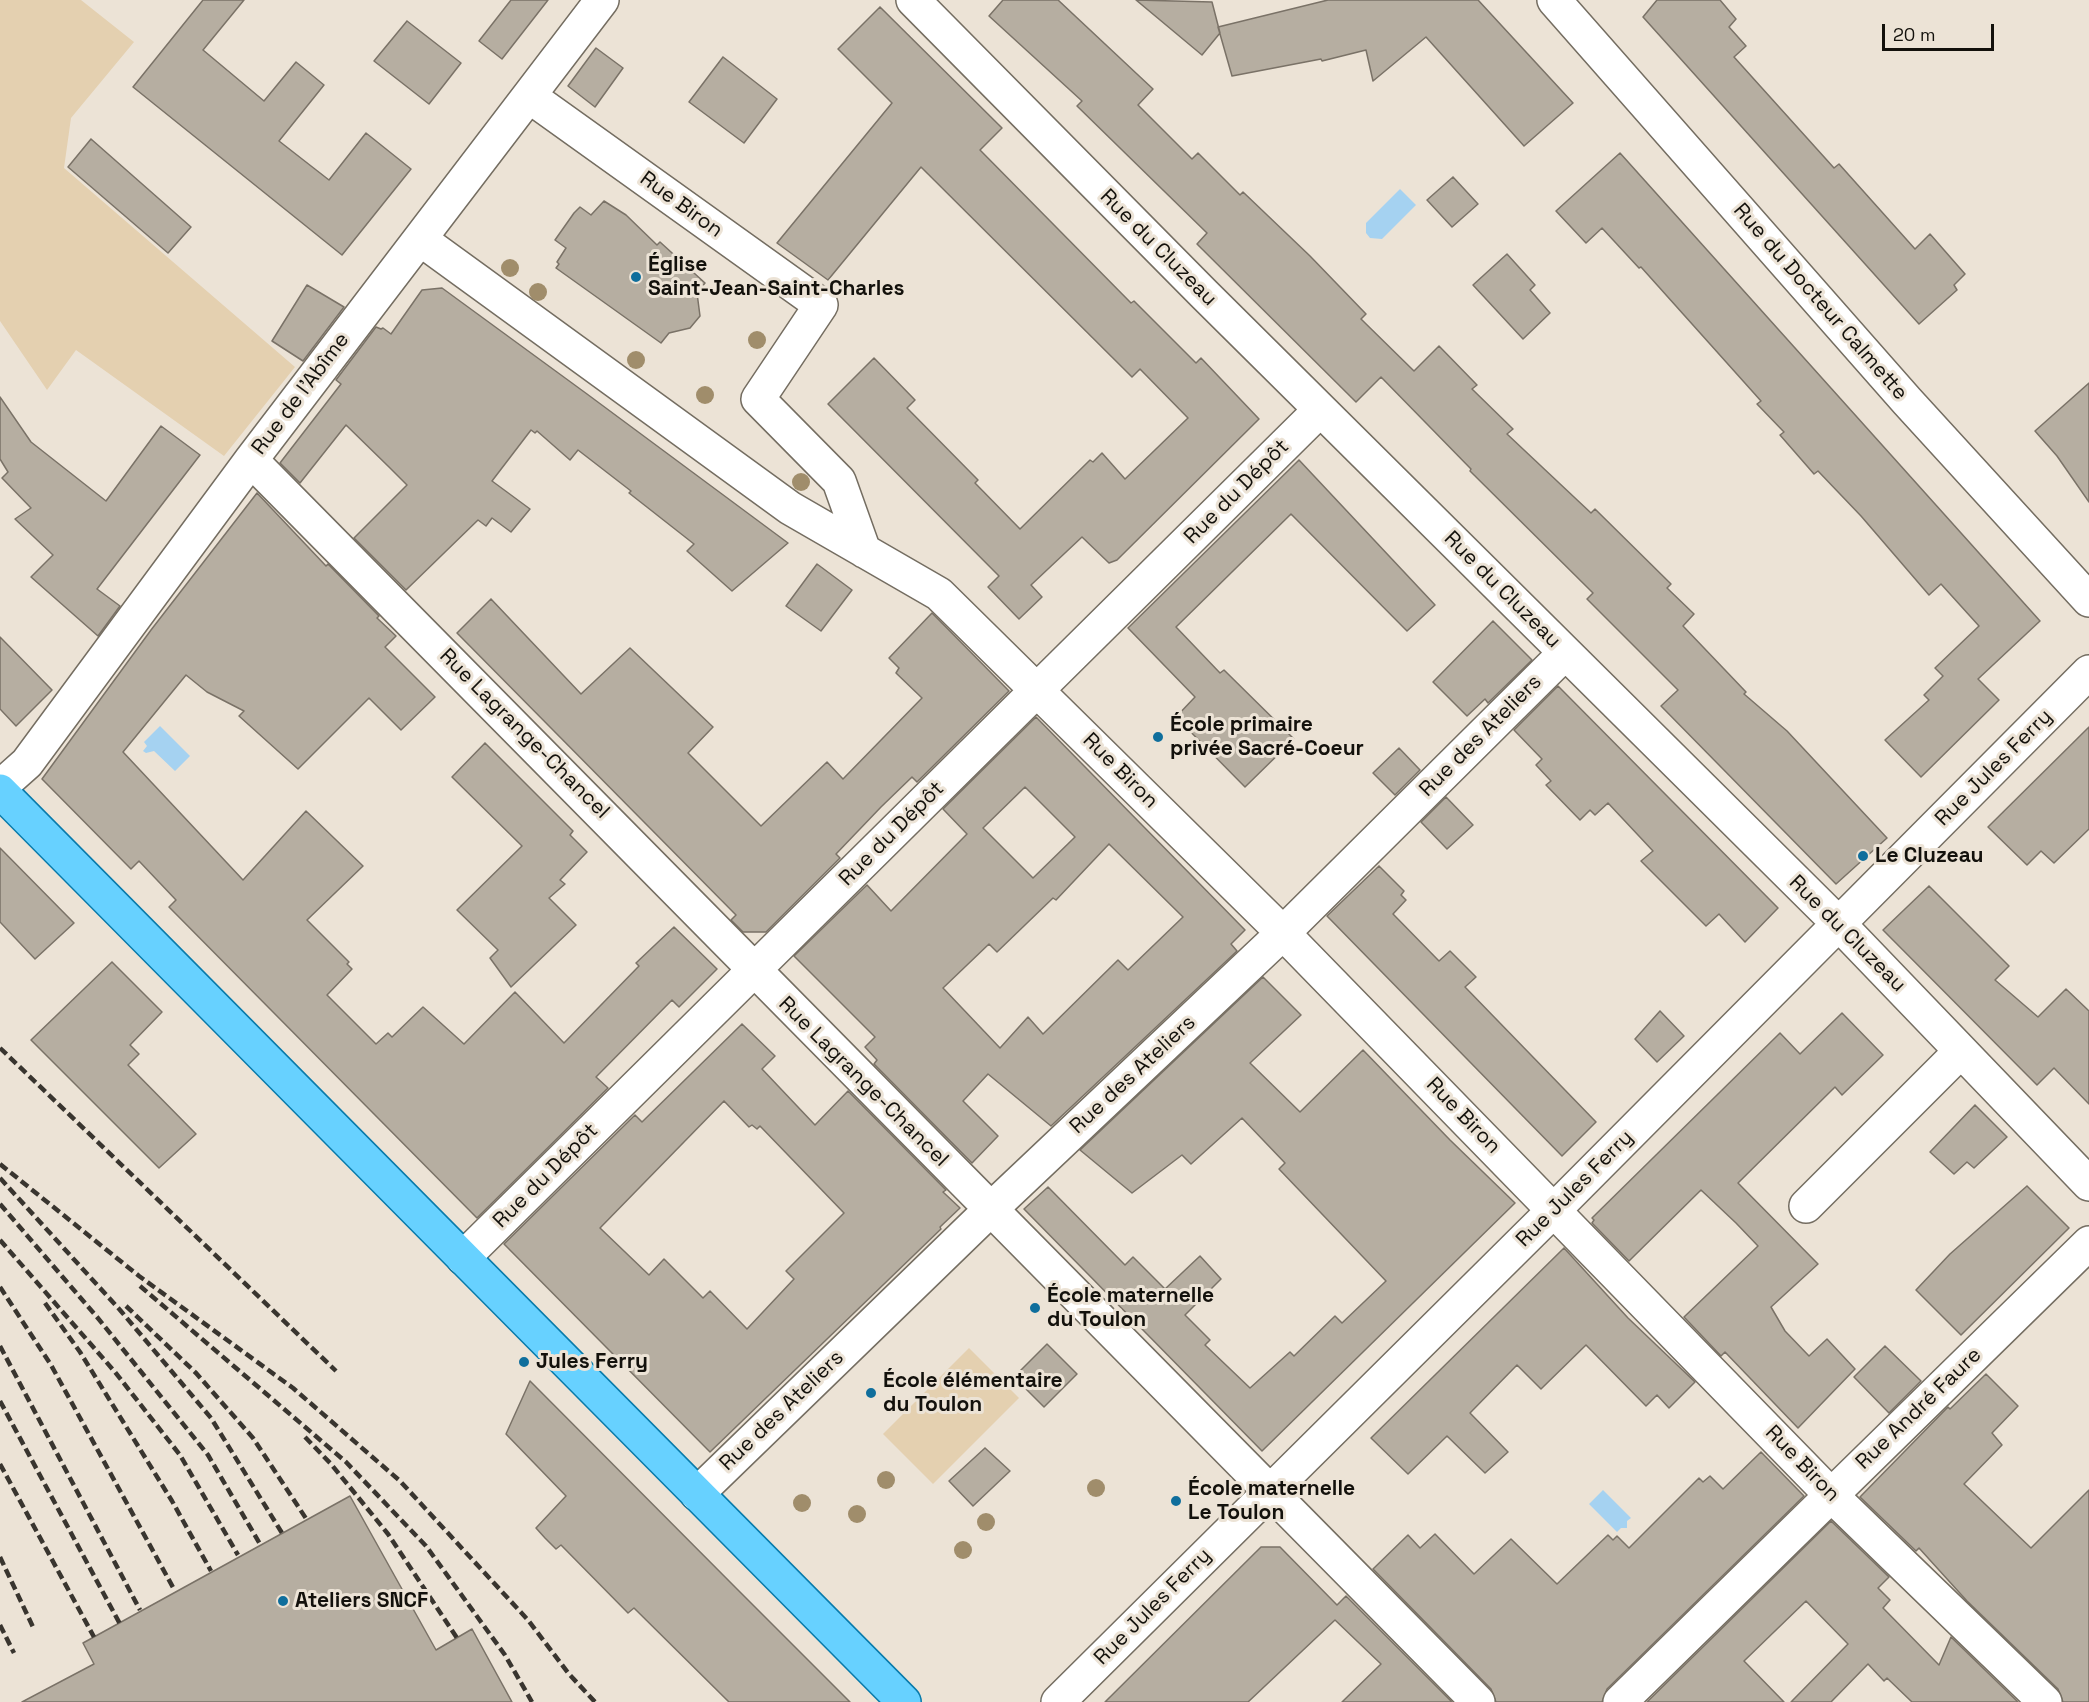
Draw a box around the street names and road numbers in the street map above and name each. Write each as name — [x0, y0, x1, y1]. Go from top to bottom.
street label: Rue Biron — [635, 166, 727, 244]
street label: Rue du Cluzeau — [1094, 184, 1222, 312]
street label: Rue du Docteur Calmette — [1728, 198, 1912, 406]
street label: Rue de l'Abîme — [247, 328, 355, 460]
street label: Rue du Dépôt — [1179, 434, 1295, 550]
street label: Rue du Cluzeau — [1438, 526, 1566, 654]
street label: Rue Lagrange-Chancel — [434, 644, 614, 824]
street label: Rue des Ateliers — [1415, 670, 1547, 802]
street label: Rue Jules Ferry — [1930, 704, 2058, 832]
street label: Rue Biron — [1077, 728, 1163, 814]
street label: Rue du Dépôt — [834, 776, 950, 892]
street label: Rue du Cluzeau — [1783, 870, 1911, 998]
street label: Rue Lagrange-Chancel — [773, 992, 953, 1172]
street label: Rue des Ateliers — [1065, 1010, 1201, 1140]
street label: Rue Biron — [1420, 1073, 1506, 1159]
street label: Rue du Dépôt — [488, 1118, 604, 1234]
street label: Rue Jules Ferry — [1511, 1125, 1639, 1253]
street label: Rue André Faure — [1851, 1343, 1987, 1475]
street label: Rue des Ateliers — [715, 1346, 849, 1476]
street label: Rue Biron — [1759, 1421, 1845, 1507]
street label: Rue Jules Ferry — [1089, 1543, 1217, 1671]

